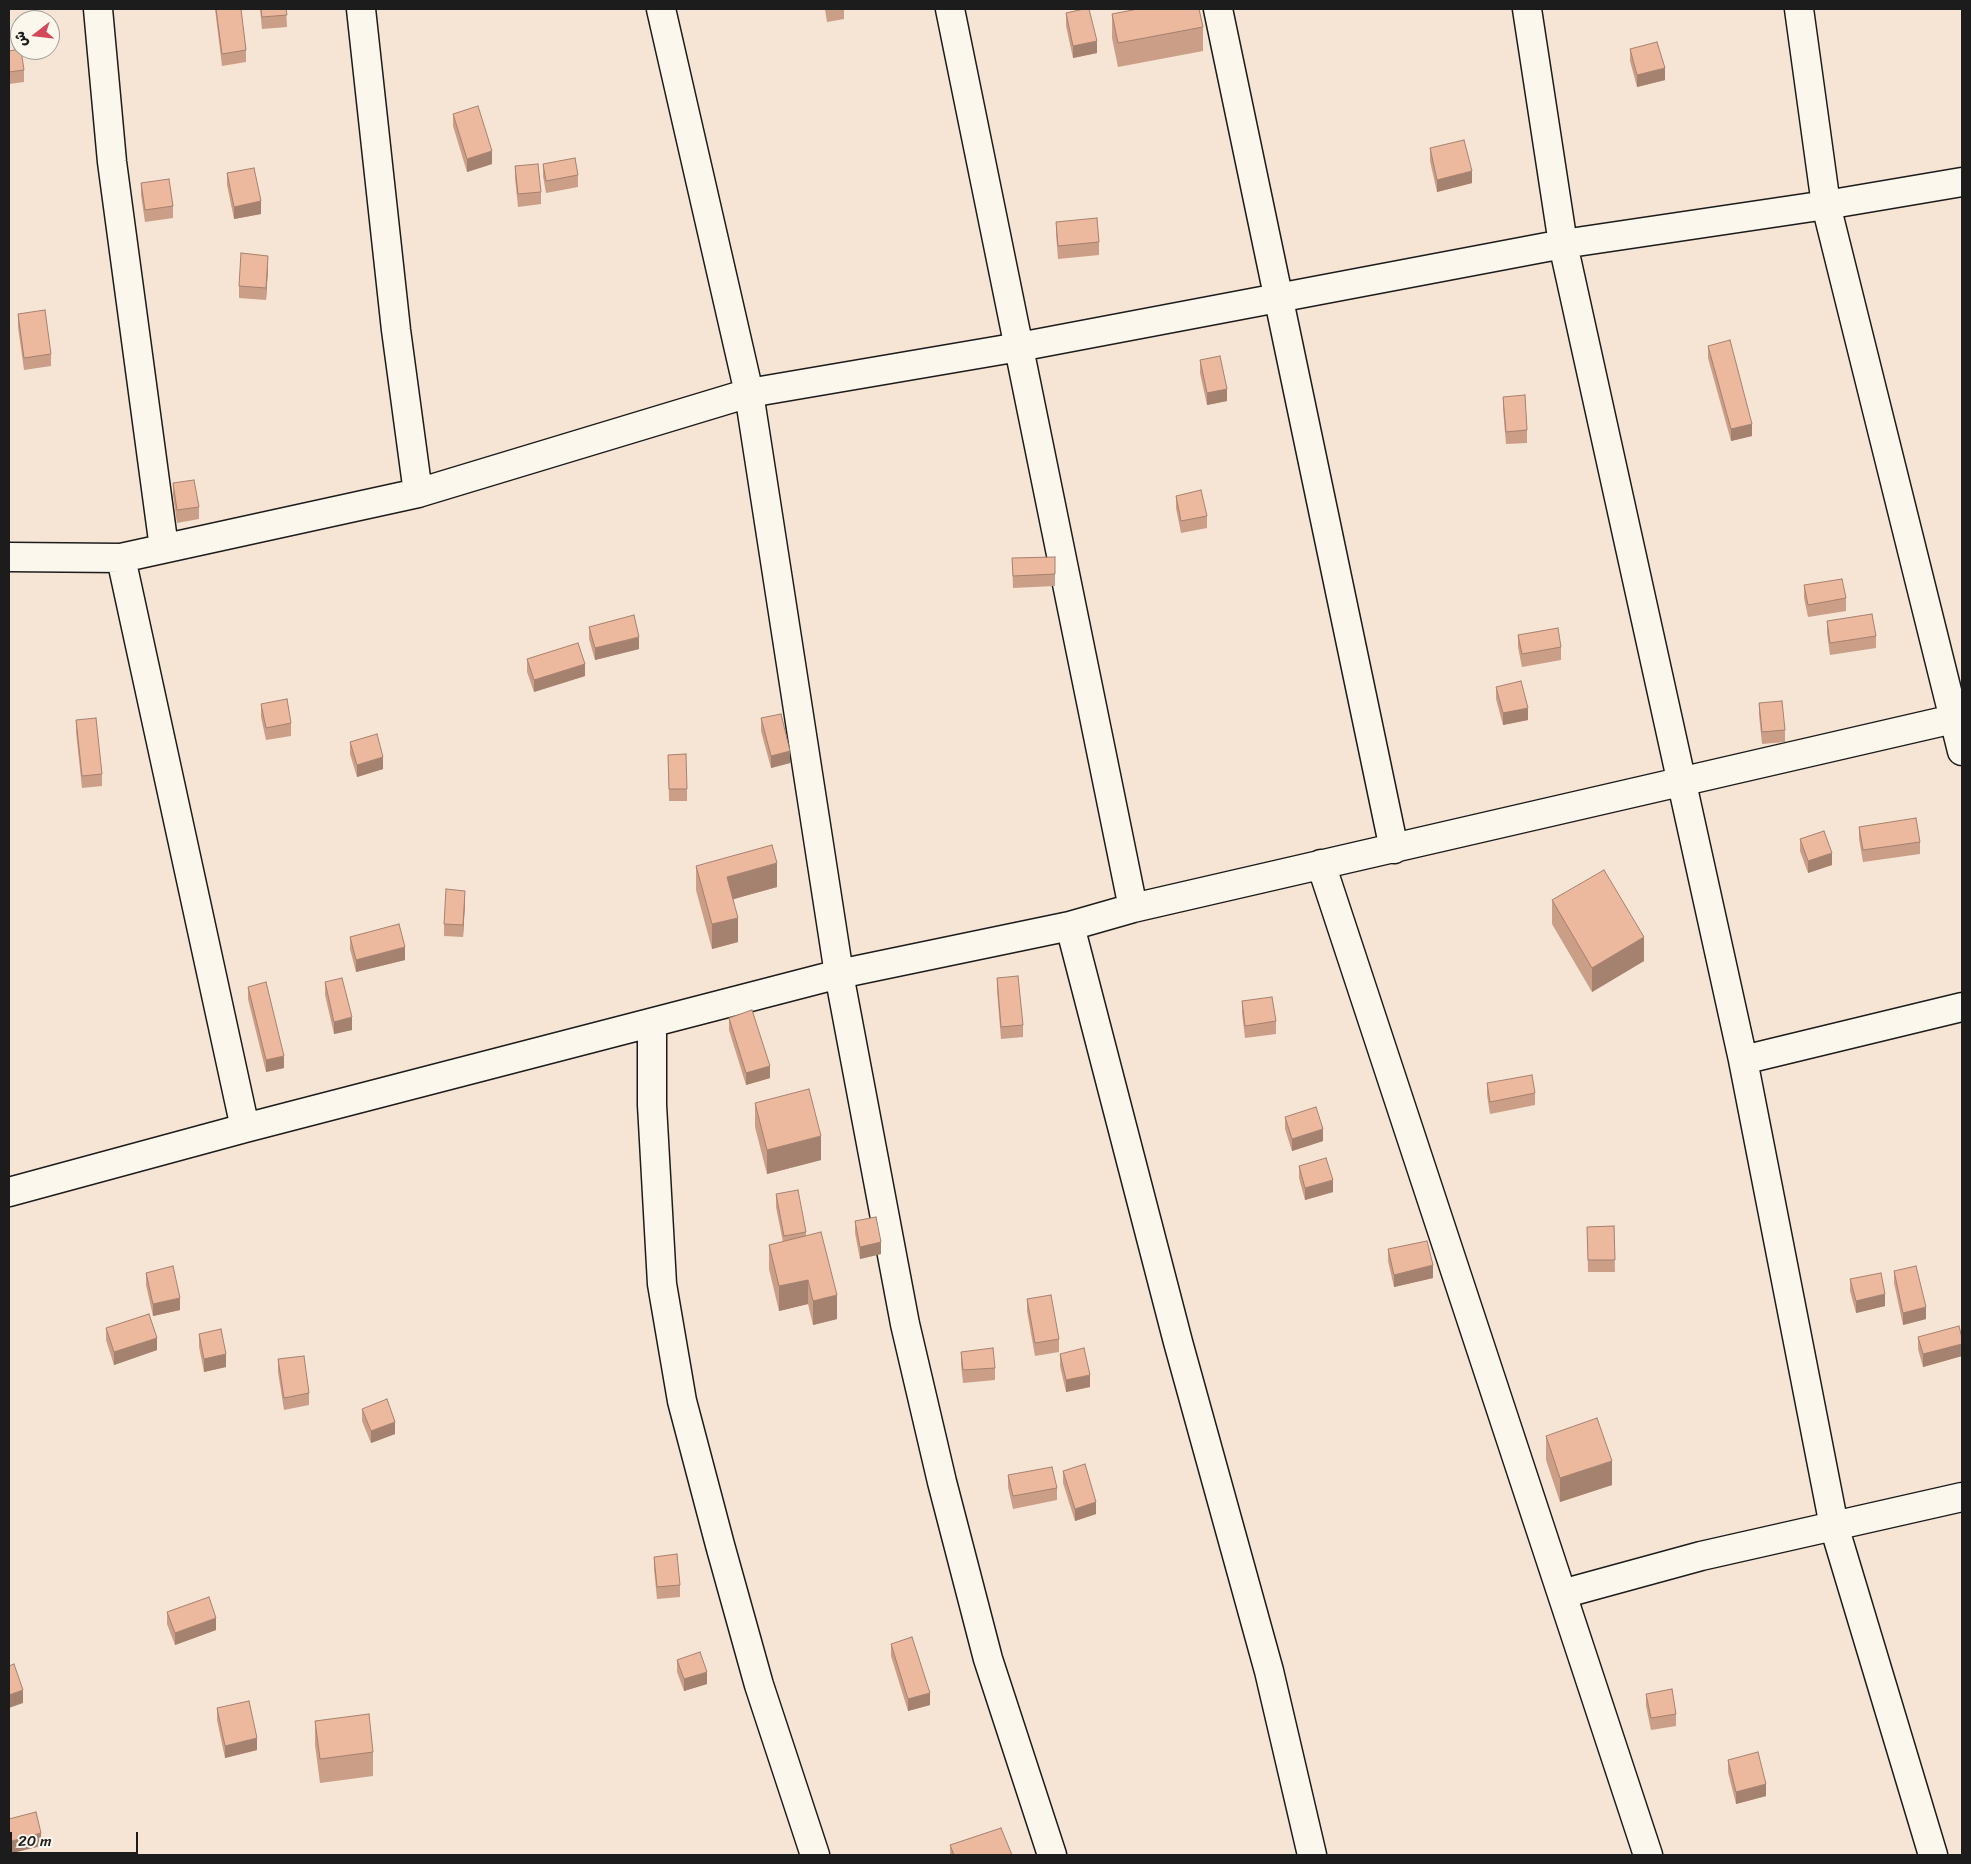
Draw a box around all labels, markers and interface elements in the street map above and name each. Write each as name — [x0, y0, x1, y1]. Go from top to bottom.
north arrow — [10, 10, 60, 60]
text: ش — [7, 28, 35, 50]
scale bar — [12, 1822, 140, 1854]
text: 20 m — [18, 1828, 52, 1854]

